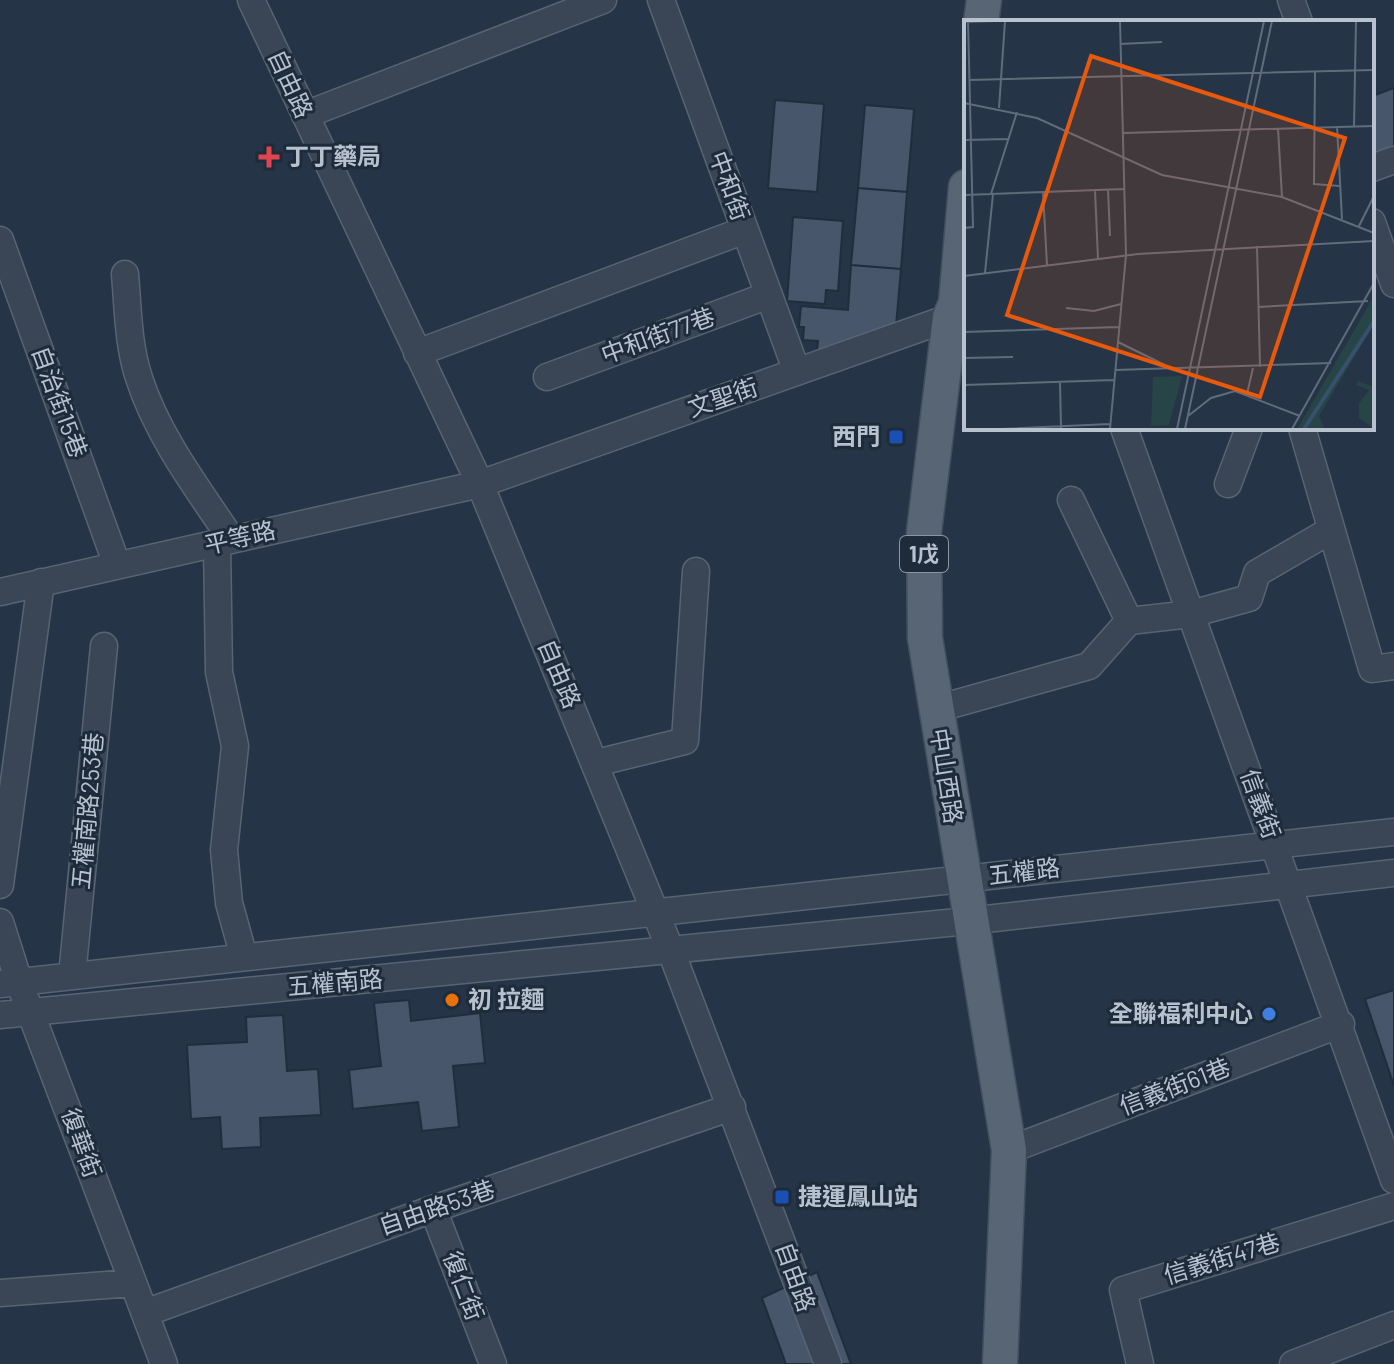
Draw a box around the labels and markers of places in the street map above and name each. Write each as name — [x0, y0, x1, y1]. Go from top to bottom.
place label: 丁丁藥局 — [285, 141, 381, 170]
marker: 丁丁藥局 — [260, 148, 278, 166]
place label: 西門 — [832, 421, 880, 450]
marker: 西門 — [887, 428, 905, 446]
place label: 初 拉麵 — [468, 984, 545, 1013]
marker: 初 拉麵 — [443, 991, 461, 1009]
place label: 全聯福利中心 — [1109, 998, 1253, 1027]
marker: 全聯福利中心 — [1260, 1005, 1278, 1023]
place label: 捷運鳳山站 — [798, 1181, 918, 1210]
marker: 捷運鳳山站 — [773, 1188, 791, 1206]

